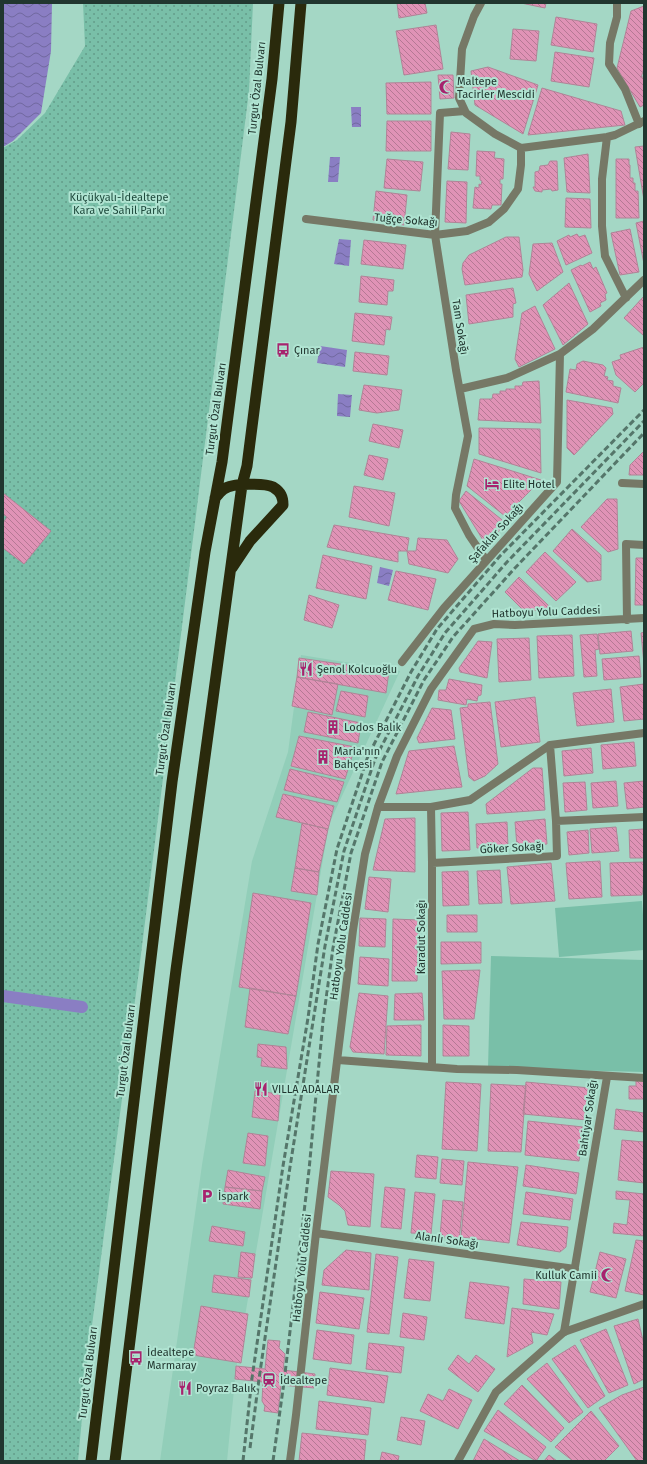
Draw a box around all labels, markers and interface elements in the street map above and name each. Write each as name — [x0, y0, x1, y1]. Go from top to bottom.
street label: Turgut Özal Bulvarı — [245, 41, 268, 135]
place label: Maltepe Tacirler Mescidi — [457, 75, 535, 101]
mosque icon: Maltepe Tacirler Mescidi — [438, 79, 454, 95]
park label: Küçükyalı-İdealtepe Kara ve Sahil Parkı — [70, 190, 168, 217]
street label: Tuğçe Sokağı — [374, 211, 438, 229]
street label: Tam Sokağı — [449, 298, 471, 356]
bus stop icon: Çınar — [275, 342, 291, 358]
place label: Çınar — [294, 344, 321, 357]
street label: Turgut Özal Bulvarı — [202, 362, 229, 456]
hotel icon: Elite Hotel — [484, 476, 500, 492]
place label: Elite Hotel — [503, 478, 555, 491]
street label: Şafaklar Sokağı — [466, 500, 526, 566]
street label: Hatboyu Yolu Caddesi — [491, 604, 601, 620]
restaurant icon: Şenol Kolcuoğlu — [298, 661, 314, 677]
place label: Şenol Kolcuoğlu — [317, 663, 397, 676]
street label: Turgut Özal Bulvarı — [152, 682, 179, 776]
building icon: Lodos Balık — [325, 719, 341, 735]
place label: Lodos Balık — [344, 721, 402, 734]
place label: Maria'nın Bahçesi — [334, 745, 380, 771]
building icon: Maria'nın Bahçesi — [315, 749, 331, 765]
street label: Göker Sokağı — [479, 840, 545, 856]
street label: Hatboyu Yolu Caddesi — [327, 891, 355, 1001]
street label: Karadut Sokağı — [415, 900, 428, 974]
street label: Turgut Özal Bulvarı — [113, 1004, 138, 1098]
street label: Bahtiyar Sokağı — [576, 1079, 600, 1157]
restaurant icon: VILLA ADALAR — [253, 1081, 269, 1097]
place label: VILLA ADALAR — [272, 1083, 340, 1096]
parking icon: İspark — [199, 1188, 215, 1204]
place label: İspark — [218, 1189, 249, 1203]
street label: Hatboyu Yolu Caddesi — [290, 1213, 314, 1323]
street label: Alanlı Sokağı — [415, 1229, 479, 1251]
mosque icon: Kulluk Camii — [600, 1267, 616, 1283]
place label: Kulluk Camii — [535, 1269, 597, 1282]
street label: Turgut Özal Bulvarı — [75, 1326, 100, 1420]
place label: İdealtepe Marmaray — [147, 1345, 197, 1372]
bus stop icon: İdealtepe Marmaray — [128, 1350, 144, 1366]
station icon: İdealtepe — [261, 1372, 277, 1388]
place label: İdealtepe — [280, 1373, 327, 1387]
restaurant icon: Poyraz Balık — [177, 1380, 193, 1396]
place label: Poyraz Balık — [196, 1382, 256, 1395]

